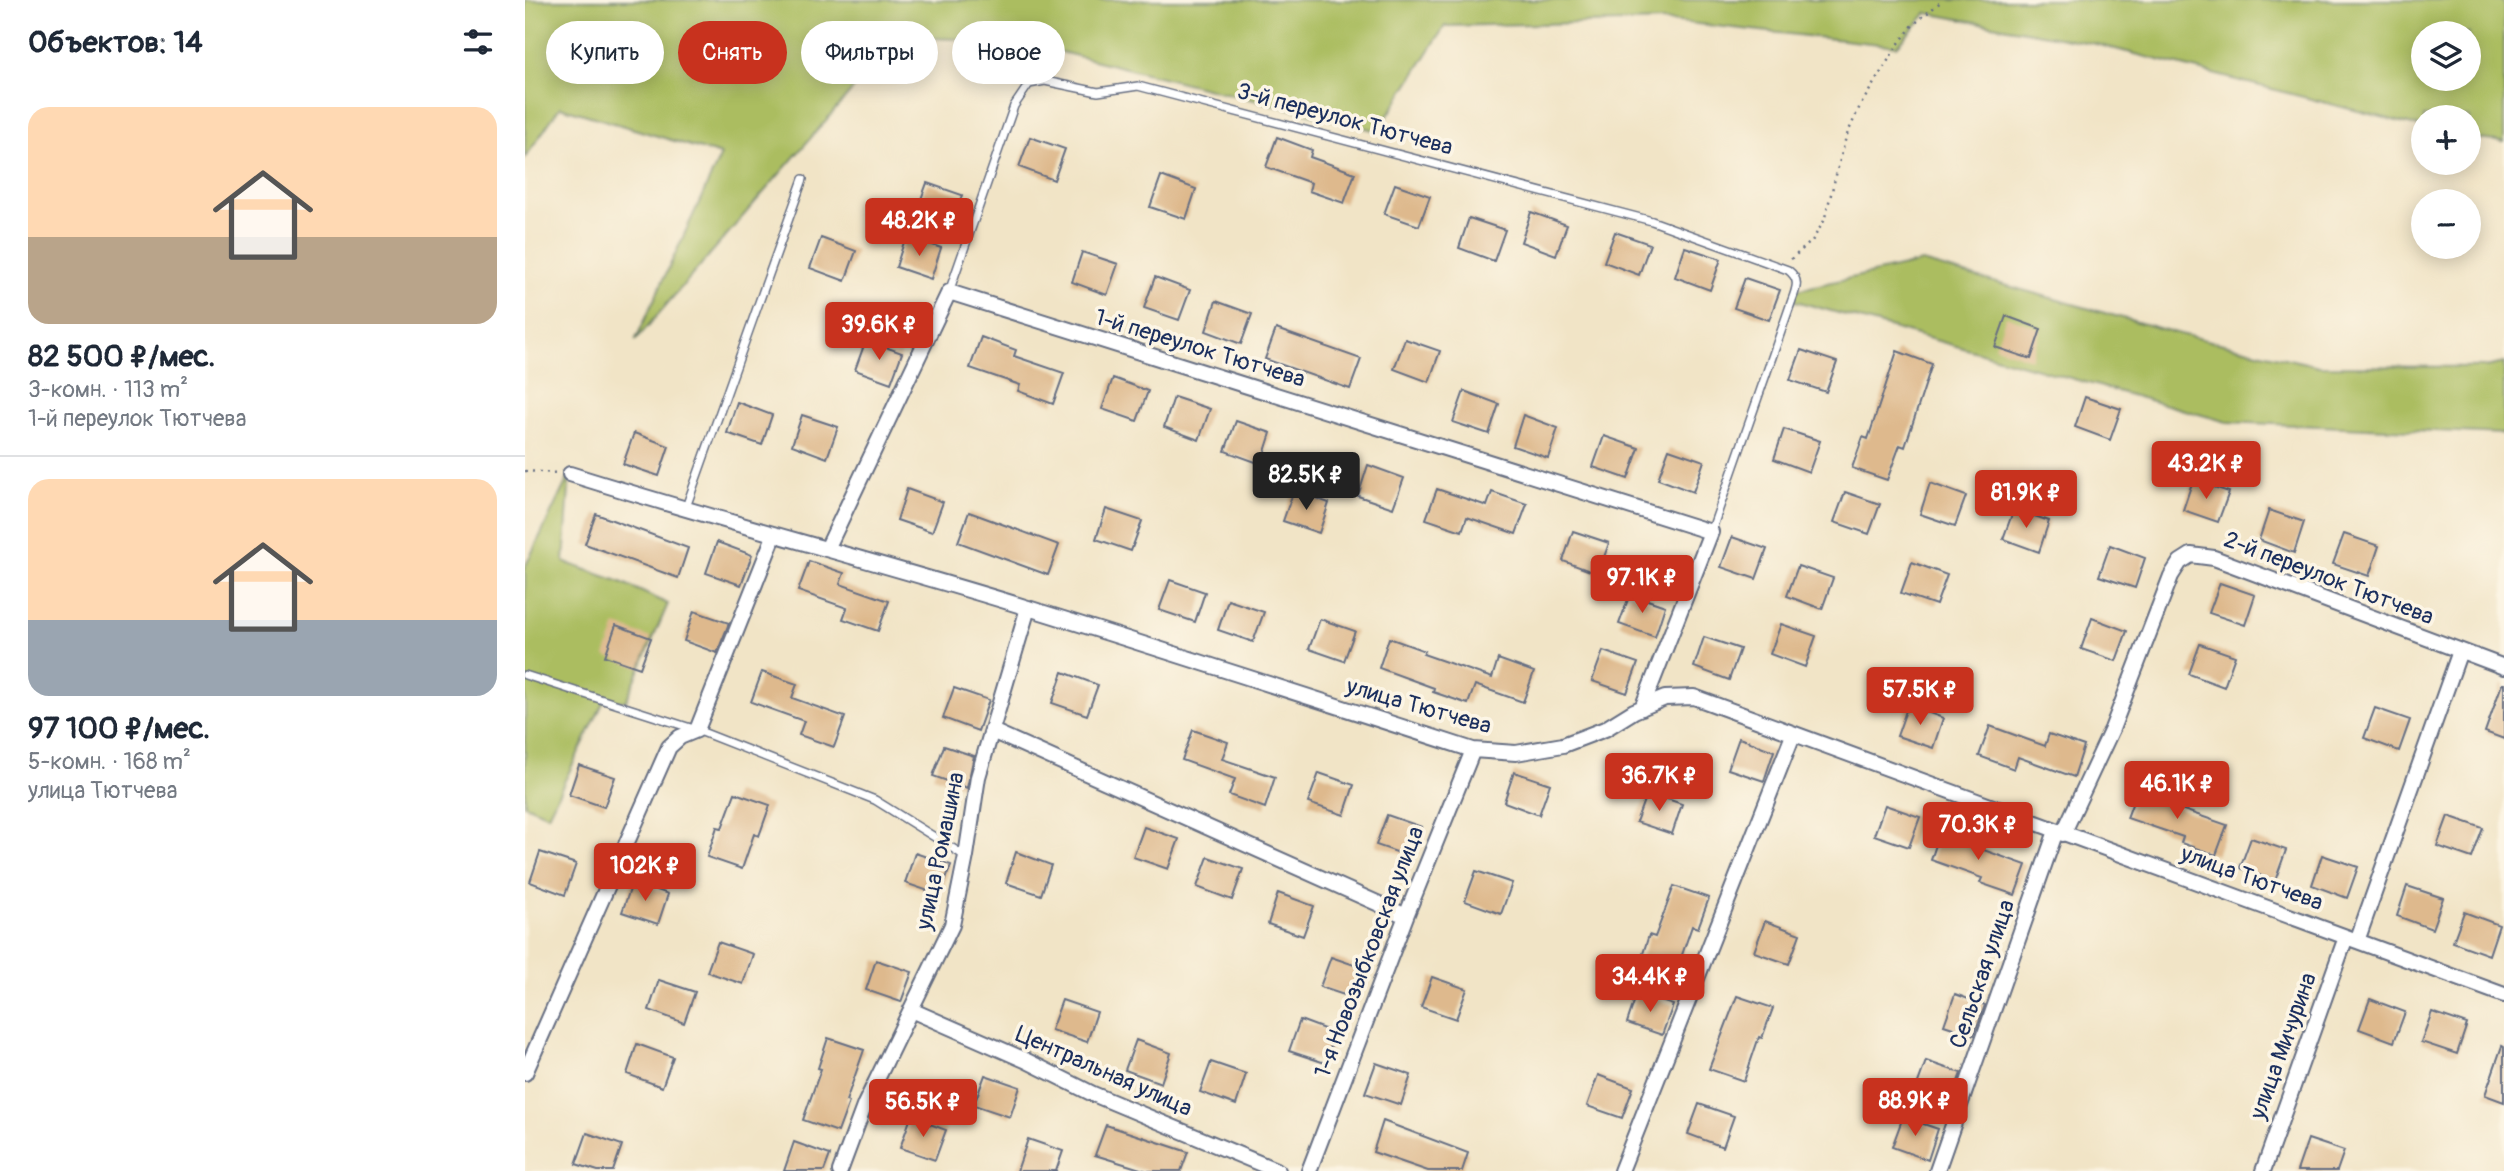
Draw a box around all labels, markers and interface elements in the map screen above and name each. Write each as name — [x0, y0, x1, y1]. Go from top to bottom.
chip: Купить — [546, 21, 664, 84]
chip: Снять — [678, 21, 787, 84]
chip: Фильтры — [801, 21, 938, 84]
chip: Новое — [952, 21, 1065, 84]
map controls — [2411, 21, 2481, 259]
button: layers — [2411, 21, 2481, 91]
icon: filters — [459, 23, 497, 61]
text: Объектов: 14 — [28, 24, 203, 61]
street label: 3-й переулок Тютчева — [1234, 76, 1456, 162]
button: + — [2411, 105, 2481, 175]
icon: home — [200, 152, 326, 278]
button: − — [2411, 189, 2481, 259]
pin: 48.2K ₽ — [854, 198, 984, 258]
text: 48.2K ₽ — [881, 206, 957, 235]
pin: 39.6K ₽ — [814, 302, 944, 362]
street label: 1-й переулок Тютчева — [1091, 302, 1309, 394]
text: 39.6K ₽ — [841, 310, 917, 339]
text: 82 500 ₽/мес. — [28, 338, 215, 375]
text: 3-комн. · 113 m² — [28, 375, 188, 404]
text: 1-й переулок Тютчева — [28, 404, 246, 433]
pin: 43.2K ₽ — [2141, 442, 2271, 501]
text: 43.2K ₽ — [2168, 449, 2244, 478]
pin: 82.5K ₽ — [1241, 452, 1371, 512]
text: 82.5K ₽ — [1269, 460, 1343, 489]
pin: 81.9K ₽ — [1961, 470, 2091, 530]
text: 81.9K ₽ — [1991, 478, 2061, 507]
icon: home — [200, 524, 326, 650]
street label: 2-й переулок Тютчева — [2220, 525, 2438, 631]
pin: 97.1K ₽ — [1577, 556, 1707, 615]
text: 97.1K ₽ — [1607, 563, 1677, 592]
pin: 57.5K ₽ — [1855, 668, 1985, 727]
street label: улица Тютчева — [1342, 671, 1495, 741]
text: 57.5K ₽ — [1883, 675, 1957, 704]
text: 97 100 ₽/мес. — [28, 710, 210, 747]
text: 5-комн. · 168 m² — [28, 747, 191, 776]
pin: 36.7K ₽ — [1594, 754, 1724, 813]
text: 36.7K ₽ — [1621, 761, 1697, 790]
pin: 46.1K ₽ — [2112, 762, 2242, 821]
street label: улица Ромашина — [909, 769, 971, 934]
text: 46.1K ₽ — [2140, 769, 2214, 798]
text: улица Тютчева — [28, 776, 177, 805]
pin: 70.3K ₽ — [1913, 802, 2043, 862]
text: 70.3K ₽ — [1939, 810, 2017, 839]
street label: 1-я Новозыбковская улица — [1308, 822, 1430, 1082]
street label: улица Тютчева — [2176, 838, 2327, 917]
pin: 102K ₽ — [588, 844, 702, 903]
text: 102K ₽ — [610, 851, 680, 880]
street label: Сельская улица — [1943, 896, 2021, 1052]
pin: 34.4K ₽ — [1585, 954, 1715, 1014]
text: 34.4K ₽ — [1611, 962, 1689, 991]
street label: улица Мичурина — [2243, 969, 2323, 1124]
street label: Центральная улица — [1011, 1019, 1197, 1123]
pin: 88.9K ₽ — [1850, 1078, 1980, 1138]
pin: 56.5K ₽ — [858, 1080, 988, 1139]
text: 88.9K ₽ — [1879, 1086, 1951, 1115]
text: 56.5K ₽ — [885, 1087, 961, 1116]

